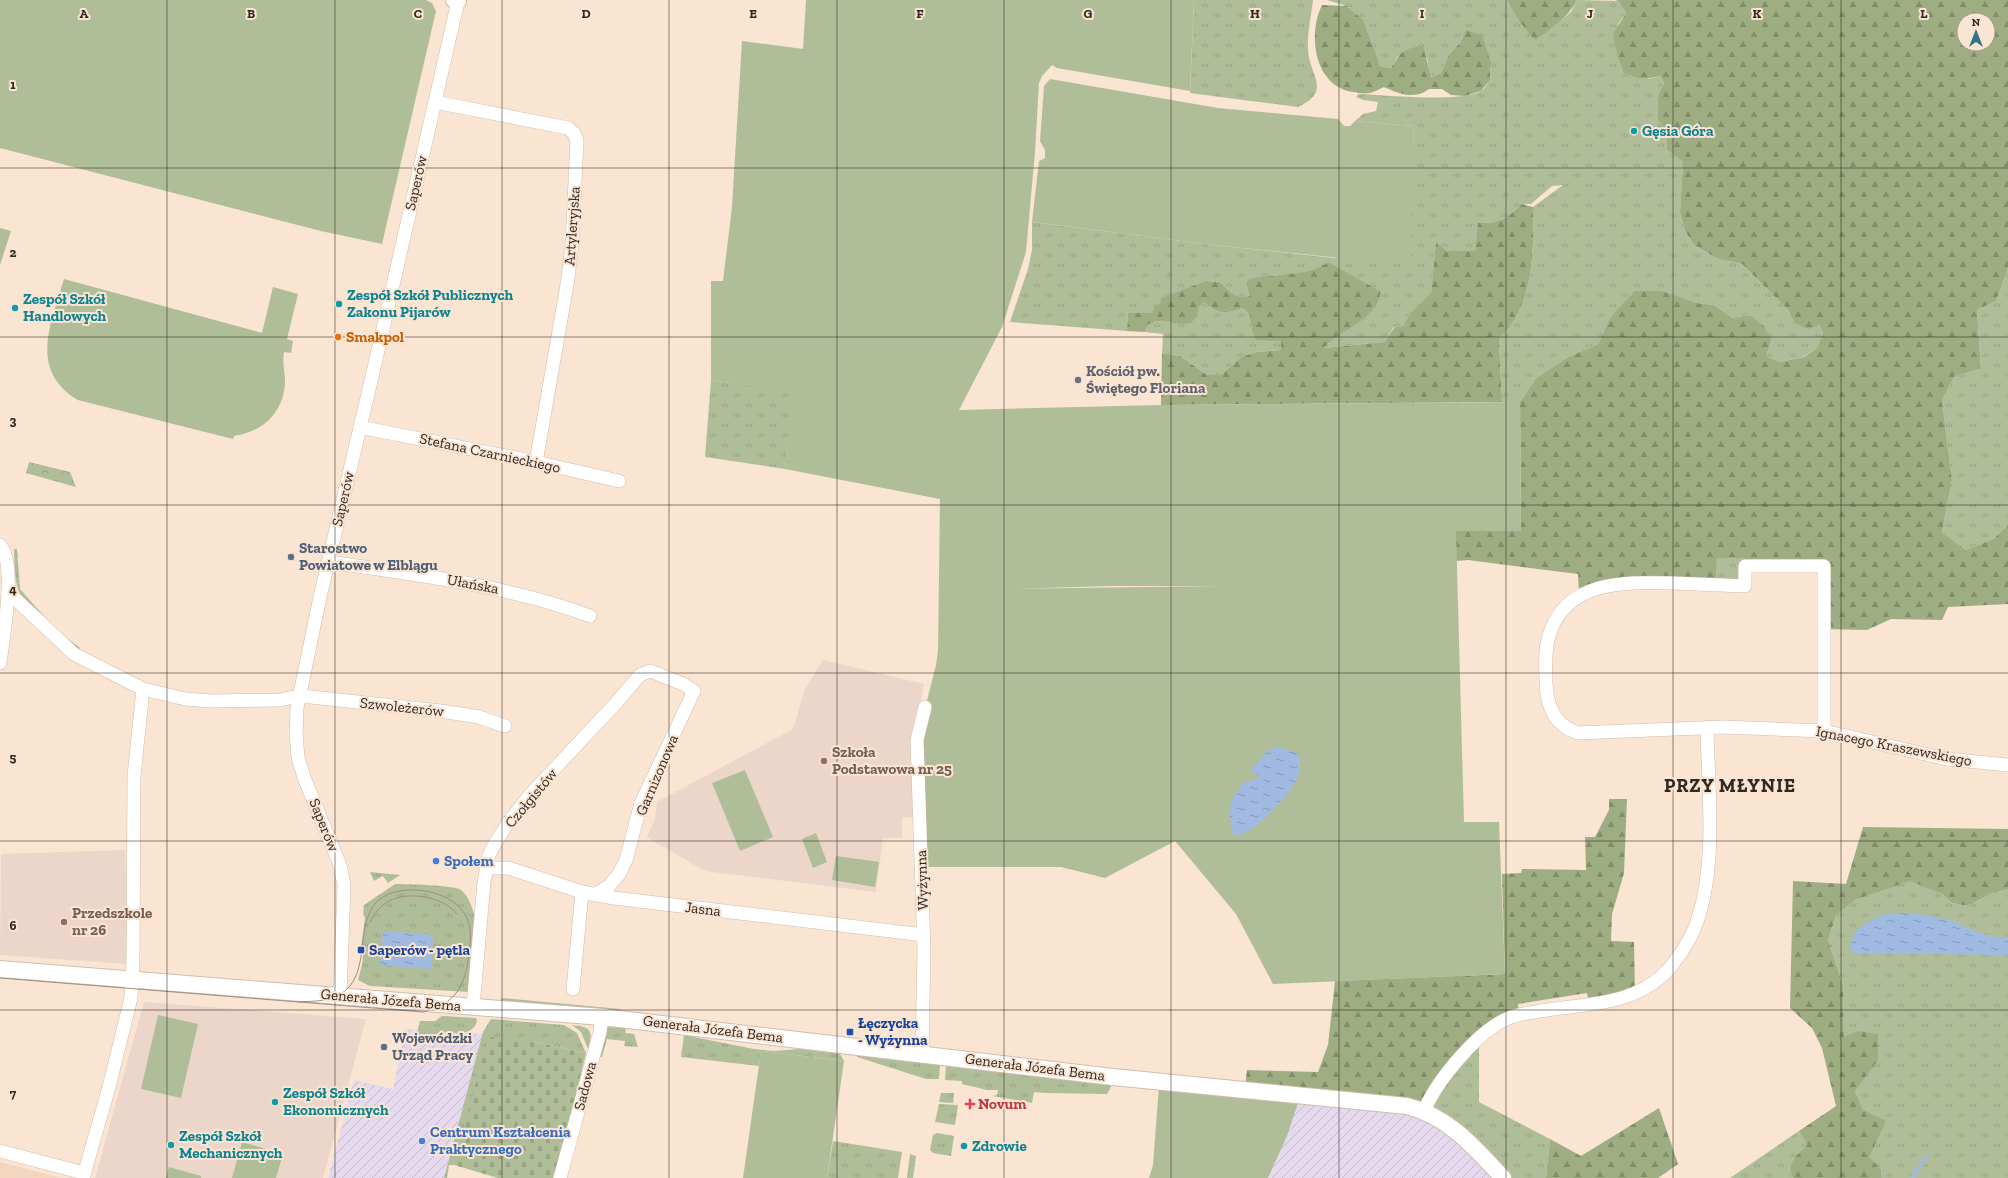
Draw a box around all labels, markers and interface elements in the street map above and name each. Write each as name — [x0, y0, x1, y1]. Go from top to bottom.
text: A — [80, 6, 89, 21]
text: B — [247, 6, 255, 21]
text: C — [414, 6, 422, 21]
text: D — [581, 6, 591, 21]
text: E — [749, 6, 757, 21]
text: F — [916, 6, 924, 21]
text: G — [1084, 6, 1093, 21]
text: H — [1250, 6, 1260, 21]
text: I — [1420, 6, 1425, 21]
text: J — [1587, 6, 1593, 21]
text: K — [1753, 6, 1762, 21]
text: L — [1920, 6, 1928, 21]
north arrow — [1956, 12, 1996, 52]
text: N — [1972, 16, 1981, 29]
text: 1 — [10, 77, 16, 92]
place label: Gęsia Góra — [1642, 122, 1714, 140]
marker: Gęsia Góra — [1629, 126, 1639, 136]
street label: Saperów — [401, 153, 431, 212]
street label: Artyleryjska — [560, 186, 584, 266]
text: 2 — [10, 245, 17, 260]
place label: Zespół Szkół Publicznych Zakonu Pijarów — [347, 286, 514, 321]
place label: Zespół Szkół Handlowych — [23, 290, 106, 325]
marker: Zespół Szkół Publicznych Zakonu Pijarów — [334, 299, 344, 309]
marker: Zespół Szkół Handlowych — [10, 303, 20, 313]
place label: Smakpol — [346, 328, 404, 346]
marker: Smakpol — [333, 332, 343, 342]
place label: Kościół pw. Świętego Floriana — [1086, 362, 1206, 397]
marker: Kościół pw. Świętego Floriana — [1073, 375, 1083, 385]
text: 3 — [10, 413, 17, 428]
street label: Stefana Czarnieckiego — [418, 429, 563, 477]
street label: Saperów — [328, 469, 358, 528]
place label: Starostwo Powiatowe w Elblągu — [299, 539, 438, 574]
marker: Starostwo Powiatowe w Elblągu — [286, 552, 296, 562]
street label: Ułańska — [446, 570, 500, 598]
text: 4 — [9, 582, 17, 597]
street label: Szwoleżerów — [359, 694, 445, 720]
street label: Ignacego Kraszewskiego — [1815, 722, 1974, 770]
street label: Garnizonowa — [632, 732, 682, 818]
place label: Szkoła Podstawowa nr 25 — [832, 743, 952, 778]
text: 5 — [10, 750, 17, 765]
marker: Szkoła Podstawowa nr 25 — [819, 756, 829, 766]
street label: Czołgistów — [501, 764, 561, 831]
district label: PRZY MŁYNIE — [1664, 774, 1796, 797]
street label: Saperów — [305, 796, 343, 855]
street label: Wyżynna — [912, 850, 932, 910]
place label: Społem — [444, 852, 494, 870]
marker: Społem — [431, 856, 441, 866]
street label: Jasna — [684, 898, 722, 920]
place label: Przedszkole nr 26 — [72, 904, 152, 939]
marker: Przedszkole nr 26 — [59, 917, 69, 927]
text: 6 — [10, 918, 17, 933]
place label: Saperów - pętla — [369, 941, 471, 959]
marker: Saperów - pętla — [356, 945, 366, 955]
street label: Generała Józefa Bema — [320, 985, 462, 1015]
street label: Generała Józefa Bema — [642, 1011, 784, 1047]
place label: Łęczycka - Wyżynna — [858, 1014, 928, 1049]
marker: Łęczycka - Wyżynna — [845, 1027, 855, 1037]
place label: Wojewódzki Urząd Pracy — [392, 1029, 473, 1064]
marker: Wojewódzki Urząd Pracy — [379, 1042, 389, 1052]
street label: Generała Józefa Bema — [964, 1049, 1106, 1085]
street label: Sadowa — [570, 1060, 600, 1112]
place label: Zespół Szkół Ekonomicznych — [283, 1084, 389, 1119]
text: 7 — [10, 1086, 17, 1101]
place label: Novum — [978, 1095, 1026, 1113]
marker: Zespół Szkół Ekonomicznych — [270, 1097, 280, 1107]
marker: Novum — [965, 1099, 975, 1109]
place label: Centrum Kształcenia Praktycznego — [430, 1123, 571, 1158]
place label: Zespół Szkół Mechanicznych — [179, 1127, 283, 1162]
marker: Centrum Kształcenia Praktycznego — [417, 1136, 427, 1146]
place label: Zdrowie — [972, 1137, 1027, 1155]
marker: Zespół Szkół Mechanicznych — [166, 1140, 176, 1150]
marker: Zdrowie — [959, 1141, 969, 1151]

